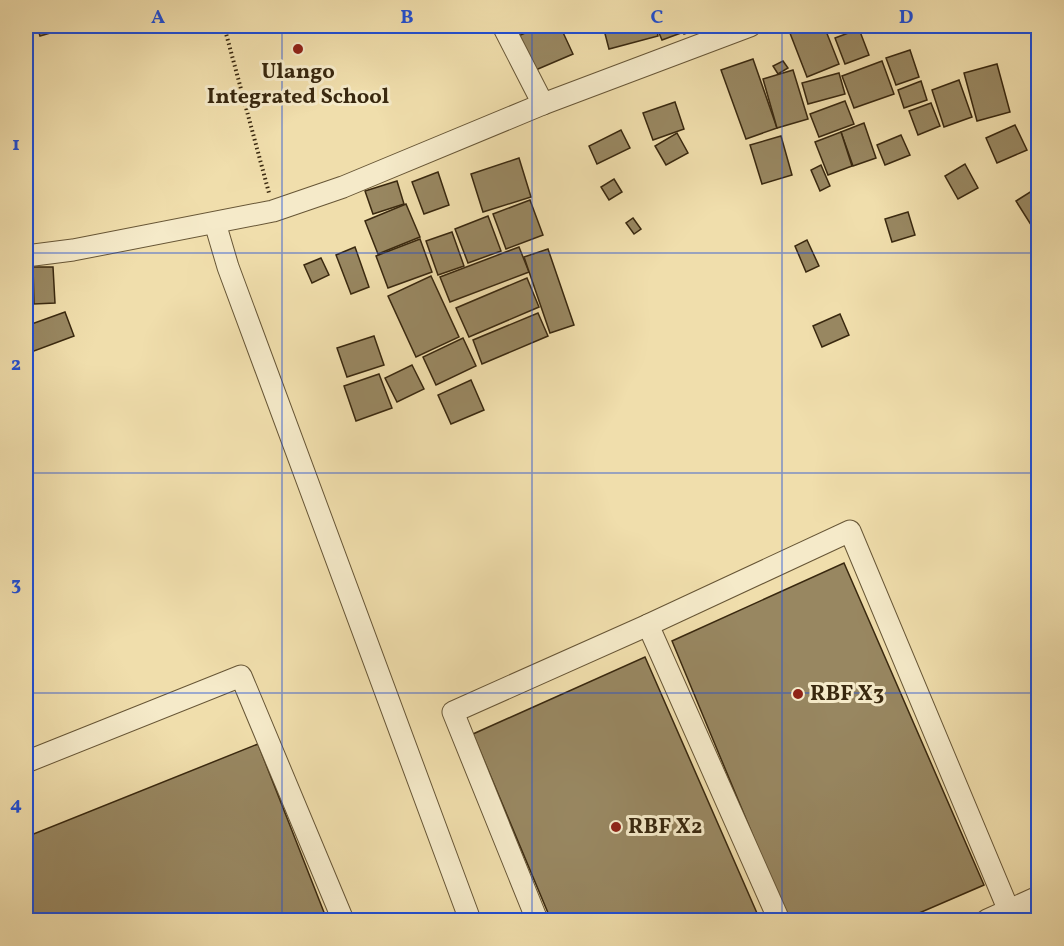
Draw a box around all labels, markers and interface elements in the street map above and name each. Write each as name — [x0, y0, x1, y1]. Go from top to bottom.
text: A — [151, 4, 165, 32]
text: B — [400, 4, 414, 32]
text: C — [651, 4, 664, 32]
text: D — [899, 4, 913, 32]
marker: Ulango Integrated School — [291, 42, 305, 56]
place label: Ulango Integrated School — [207, 57, 389, 113]
text: 1 — [12, 131, 20, 159]
text: 2 — [11, 351, 21, 379]
text: 3 — [11, 571, 21, 599]
place label: RBF X3 — [810, 679, 884, 710]
marker: RBF X3 — [791, 687, 805, 701]
text: 4 — [10, 791, 22, 819]
place label: RBF X2 — [628, 812, 702, 843]
marker: RBF X2 — [609, 820, 623, 834]

